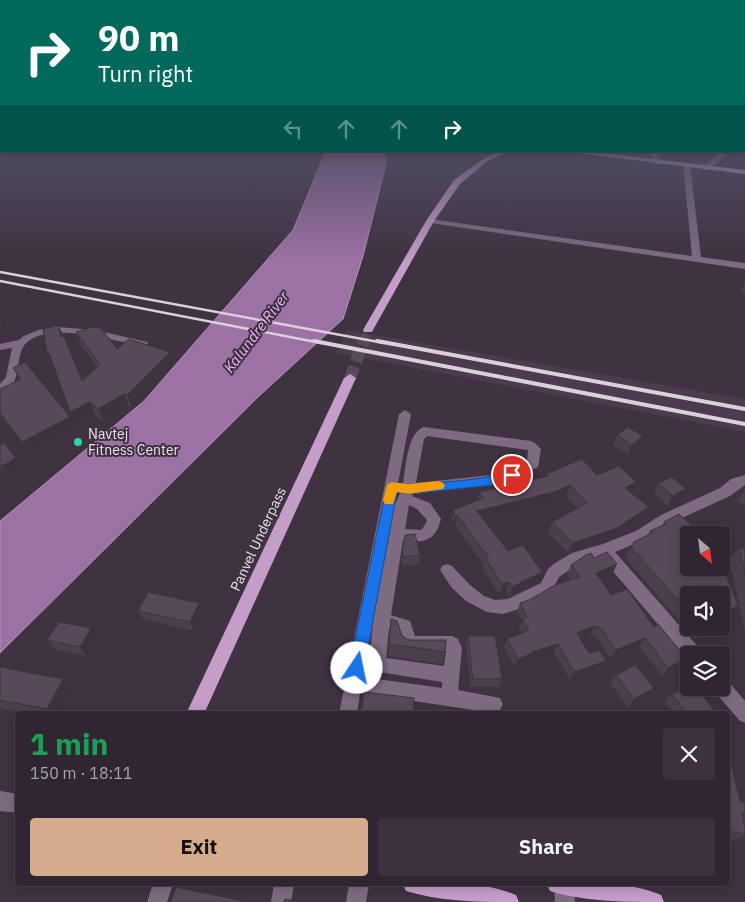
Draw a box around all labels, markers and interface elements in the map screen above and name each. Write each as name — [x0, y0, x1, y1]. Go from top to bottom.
text: 90 m — [98, 15, 180, 61]
icon: right — [15, 20, 80, 85]
text: Turn right — [98, 59, 193, 88]
icon: left — [279, 115, 307, 143]
icon: ahead — [332, 115, 360, 143]
icon: ahead — [385, 115, 413, 143]
icon: right — [438, 115, 466, 143]
water label: Kalundre River — [219, 287, 293, 377]
place label: Navtej Fitness Center — [88, 425, 179, 459]
marker: Navtej Fitness Center — [72, 436, 84, 448]
pin — [491, 454, 533, 496]
icon: arrive — [498, 461, 526, 489]
street label: Panvel Underpass — [226, 484, 290, 594]
north arrow — [680, 526, 730, 576]
map controls — [680, 526, 730, 696]
button: sound — [680, 586, 730, 636]
position arrow — [330, 641, 382, 693]
button: layers — [680, 646, 730, 696]
text: 1 min — [30, 724, 108, 763]
button: close — [663, 728, 715, 780]
text: 150 m · 18:11 — [30, 763, 132, 783]
button: Exit — [30, 818, 368, 876]
button: Share — [378, 818, 715, 876]

